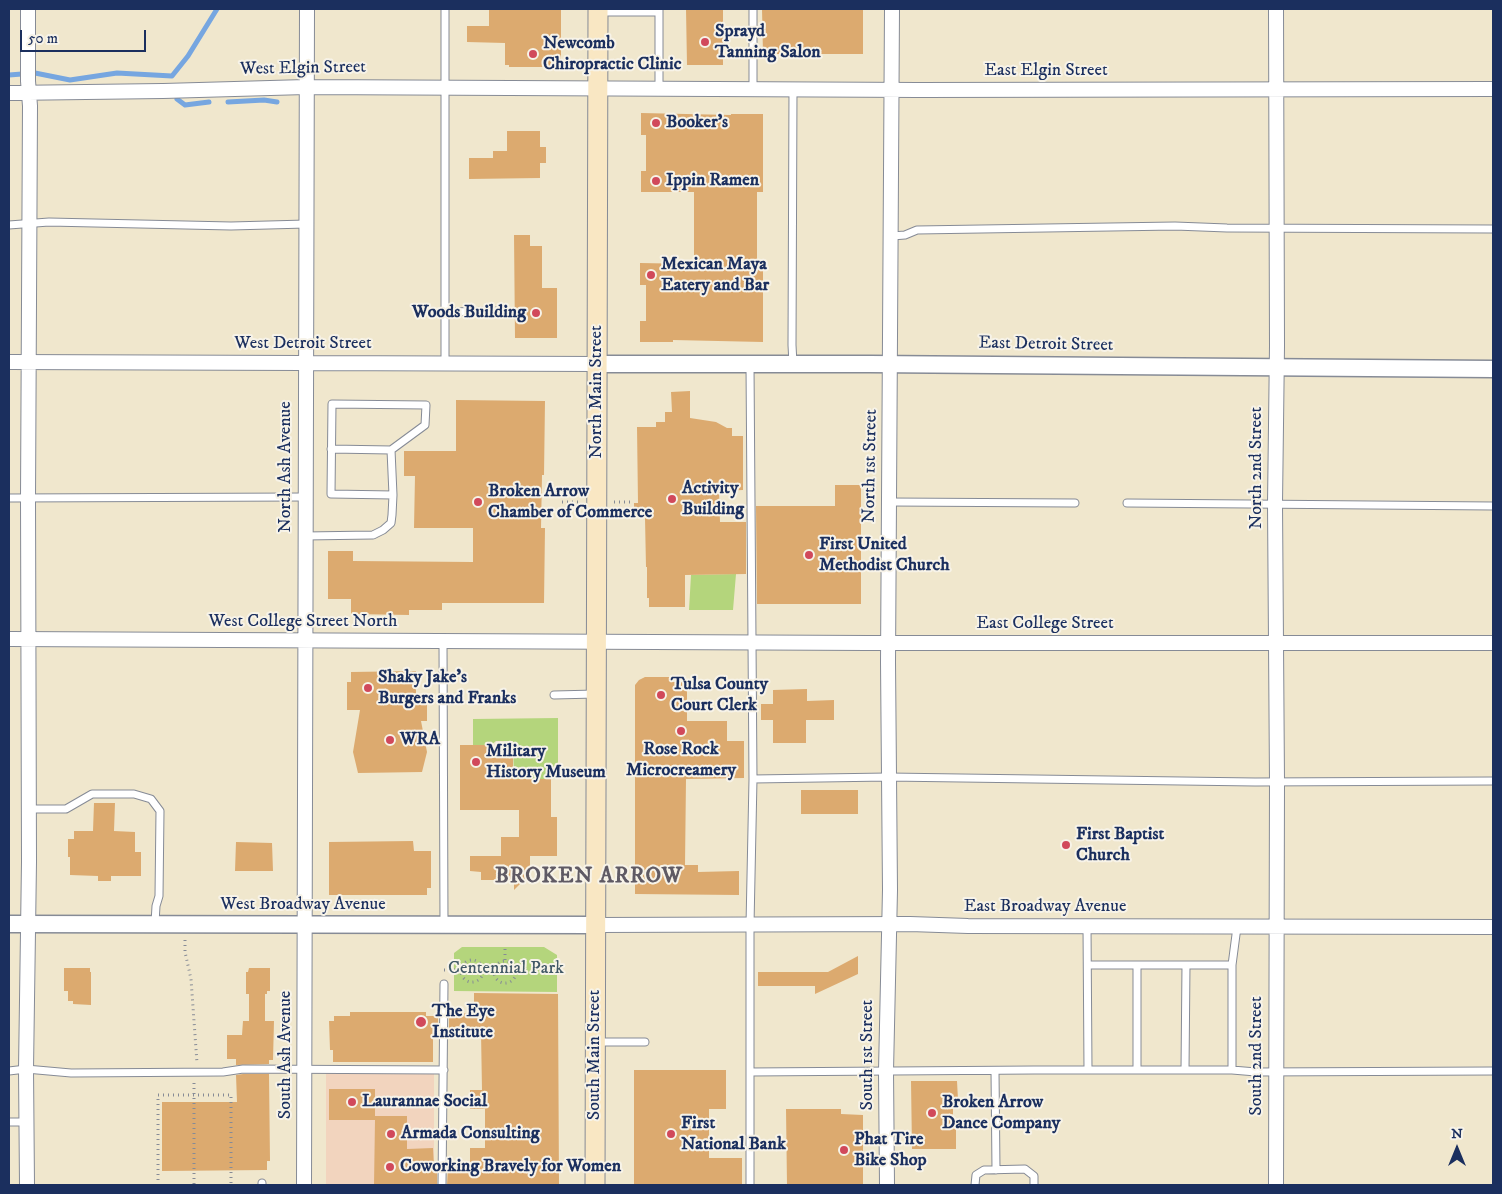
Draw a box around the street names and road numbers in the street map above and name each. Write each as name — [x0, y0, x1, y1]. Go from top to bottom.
street label: West Elgin Street — [240, 57, 366, 81]
street label: East Elgin Street — [984, 60, 1108, 82]
street label: North Main Street — [586, 325, 608, 459]
street label: West Detroit Street — [234, 333, 372, 355]
street label: East Detroit Street — [978, 333, 1114, 357]
street label: North Ash Avenue — [275, 401, 297, 533]
street label: North 2nd Street — [1246, 407, 1268, 529]
street label: North 1st Street — [859, 409, 883, 523]
street label: West College Street North — [208, 611, 398, 633]
street label: East College Street — [976, 613, 1114, 635]
street label: West Broadway Avenue — [220, 894, 386, 916]
street label: East Broadway Avenue — [964, 896, 1126, 918]
street label: South Main Street — [584, 990, 606, 1120]
street label: South Ash Avenue — [275, 991, 297, 1119]
street label: South 2nd Street — [1246, 996, 1268, 1116]
street label: South 1st Street — [857, 1000, 879, 1110]

